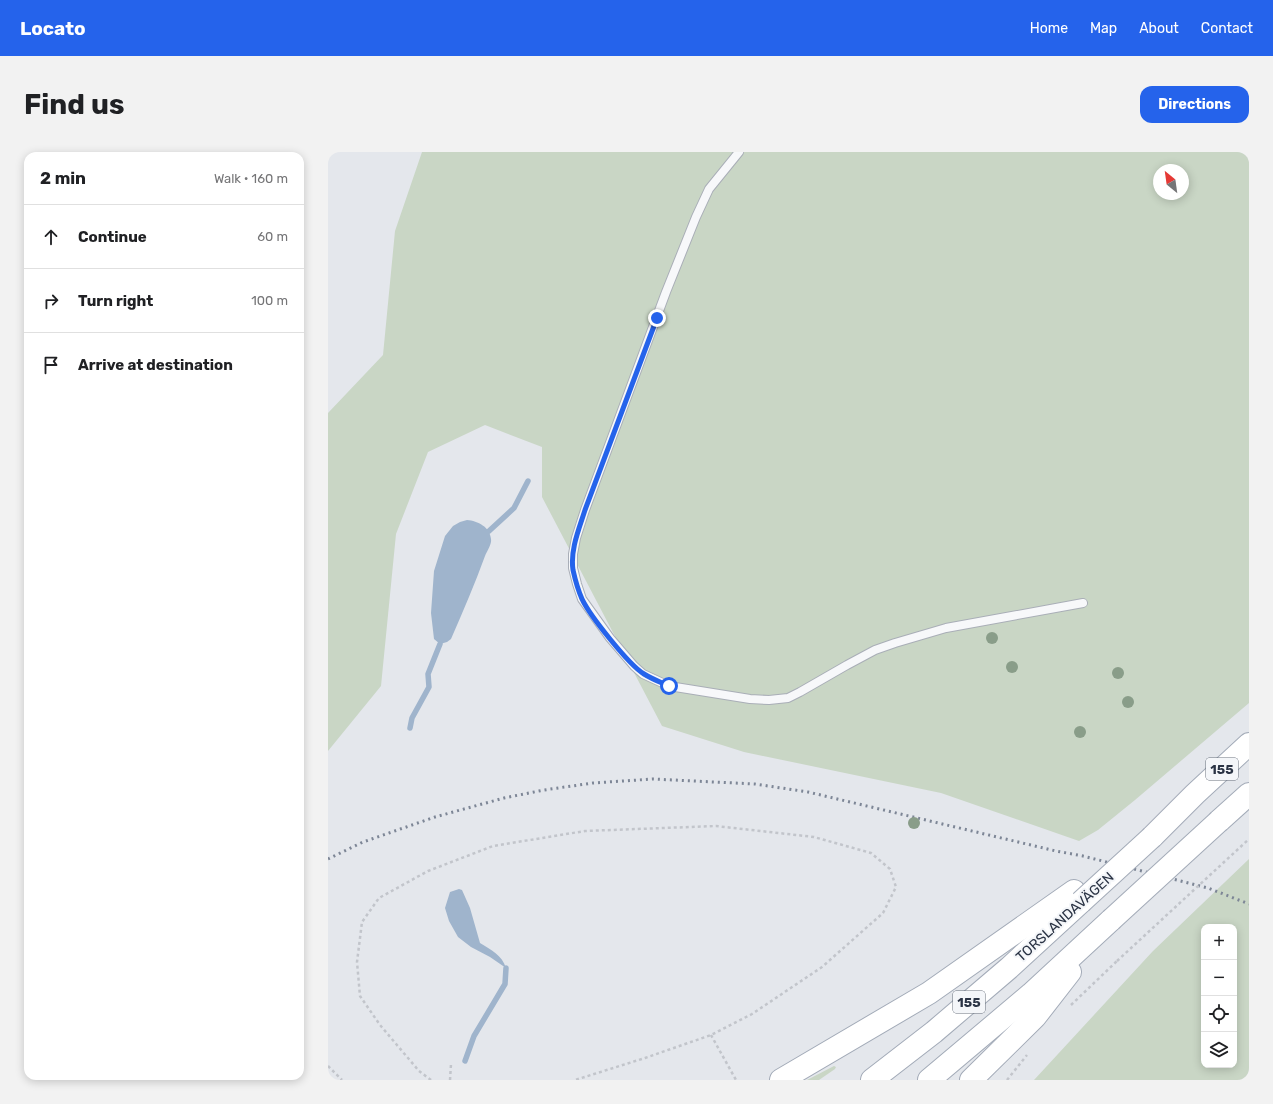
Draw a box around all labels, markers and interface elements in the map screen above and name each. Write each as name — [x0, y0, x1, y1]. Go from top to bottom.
text: Locato — [20, 17, 86, 40]
text: Home — [1030, 20, 1068, 37]
text: Map — [1090, 20, 1117, 37]
text: About — [1139, 20, 1179, 37]
text: Contact — [1201, 20, 1253, 37]
button: Directions — [1140, 86, 1249, 123]
text: Find us — [24, 88, 124, 121]
north arrow — [1153, 164, 1189, 200]
text: 2 min — [40, 168, 86, 188]
text: Walk · 160 m — [214, 171, 288, 186]
icon: ahead — [40, 226, 62, 248]
text: Continue — [78, 228, 147, 246]
text: 60 m — [257, 229, 288, 244]
icon: right — [40, 290, 62, 312]
text: Turn right — [78, 292, 153, 310]
text: 100 m — [251, 293, 288, 308]
route end — [648, 309, 666, 327]
icon: arrive — [40, 354, 62, 376]
text: Arrive at destination — [78, 356, 233, 374]
route start — [660, 677, 678, 695]
road number: 155 — [1206, 758, 1238, 780]
street label: TORSLANDAVÄGEN — [1013, 869, 1117, 965]
map controls — [1201, 924, 1237, 1068]
button: + — [1201, 924, 1237, 960]
button: − — [1201, 960, 1237, 996]
road number: 155 — [953, 991, 985, 1013]
button: locate — [1201, 996, 1237, 1032]
button: layers — [1201, 1032, 1237, 1068]

